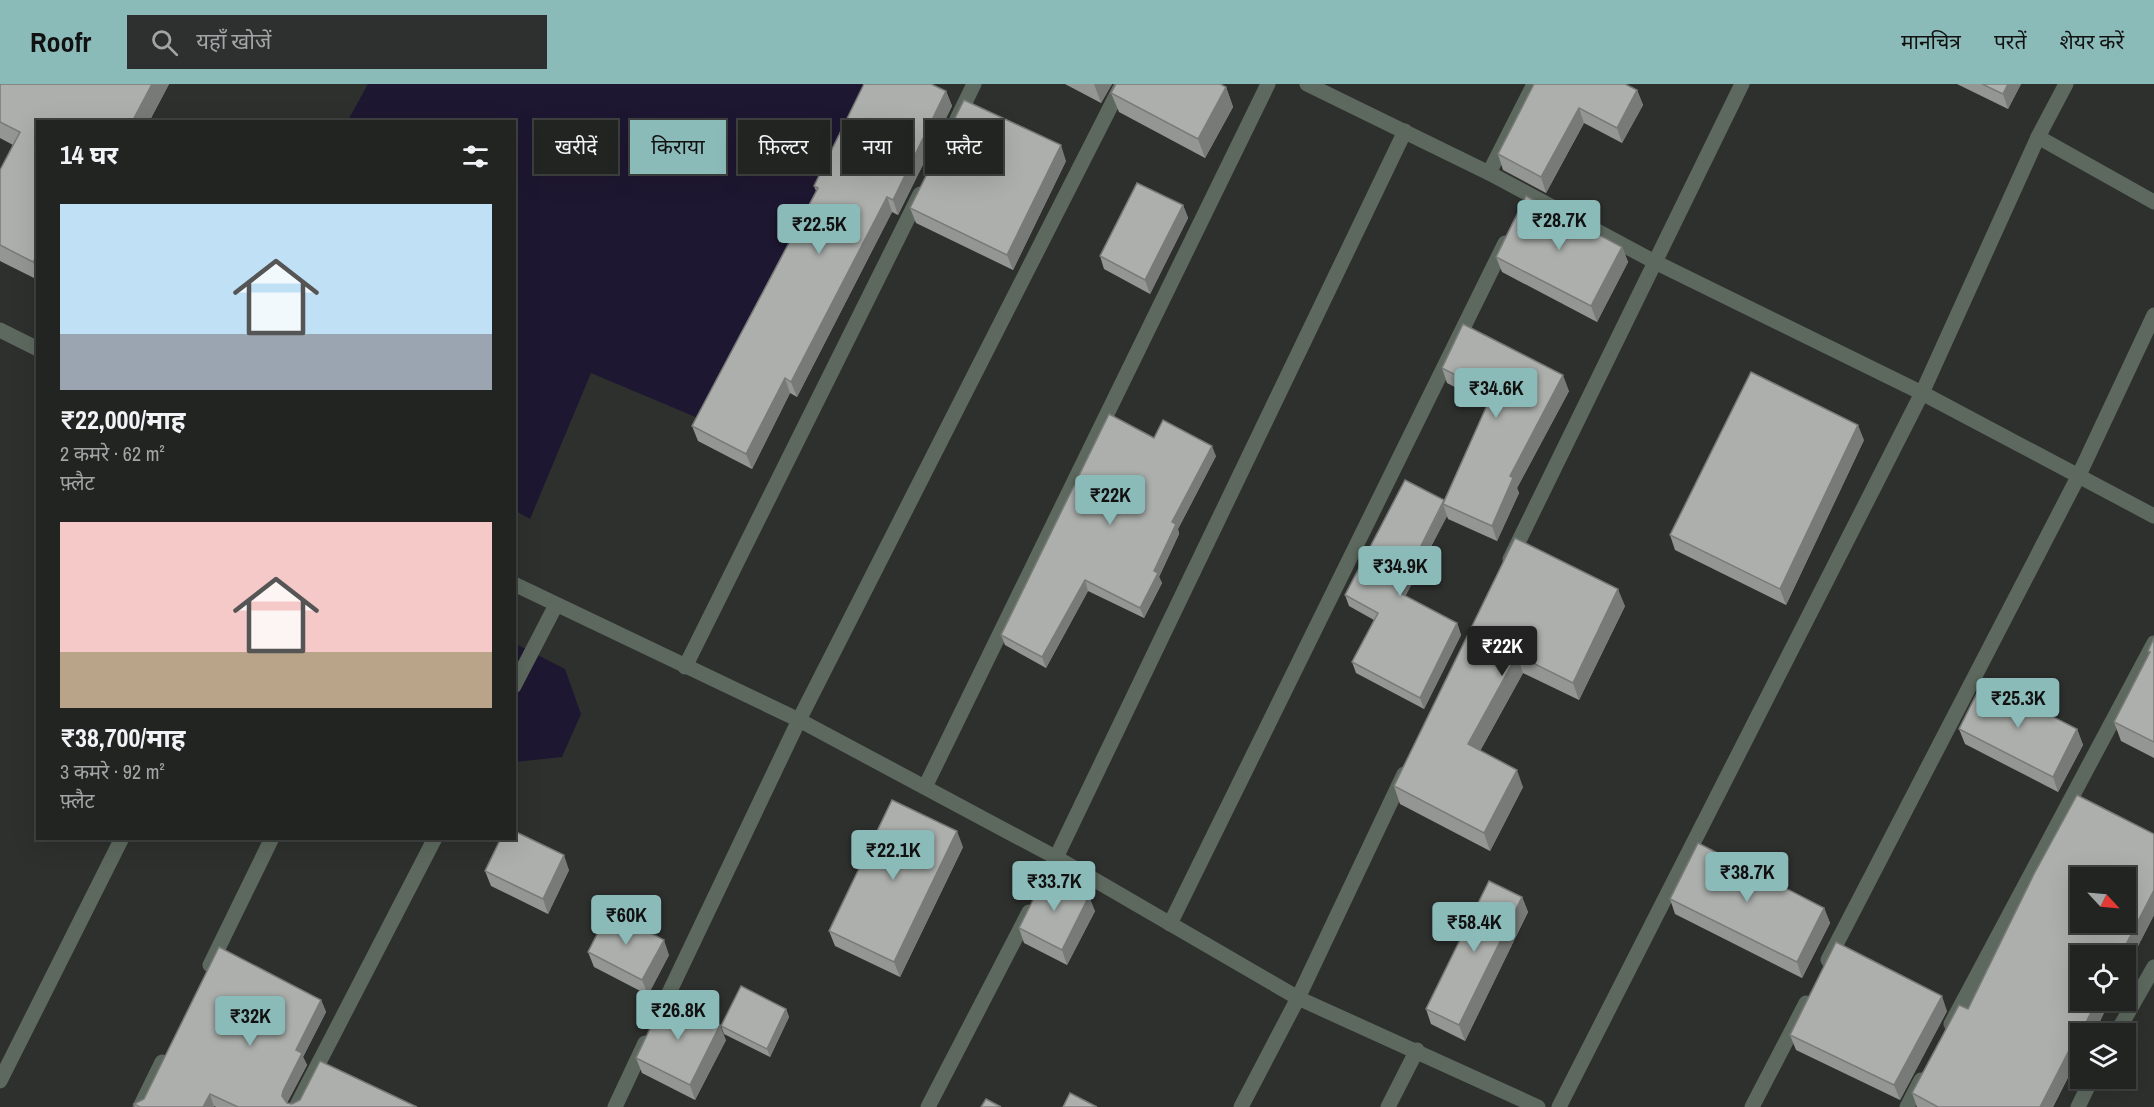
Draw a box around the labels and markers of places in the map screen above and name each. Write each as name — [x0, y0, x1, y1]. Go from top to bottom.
pin: ₹28.7K — [1510, 200, 1608, 251]
pin: ₹22.5K — [770, 204, 868, 255]
pin: ₹34.6K — [1447, 368, 1545, 419]
pin: ₹22K — [1074, 475, 1146, 526]
pin: ₹34.9K — [1351, 546, 1449, 597]
pin: ₹22K — [1466, 626, 1538, 677]
pin: ₹25.3K — [1969, 678, 2067, 729]
pin: ₹22.1K — [844, 830, 942, 881]
pin: ₹38.7K — [1698, 852, 1796, 903]
pin: ₹33.7K — [1005, 861, 1103, 912]
pin: ₹60K — [590, 895, 662, 946]
pin: ₹58.4K — [1425, 902, 1523, 953]
pin: ₹26.8K — [629, 990, 727, 1041]
pin: ₹32K — [214, 996, 286, 1047]

